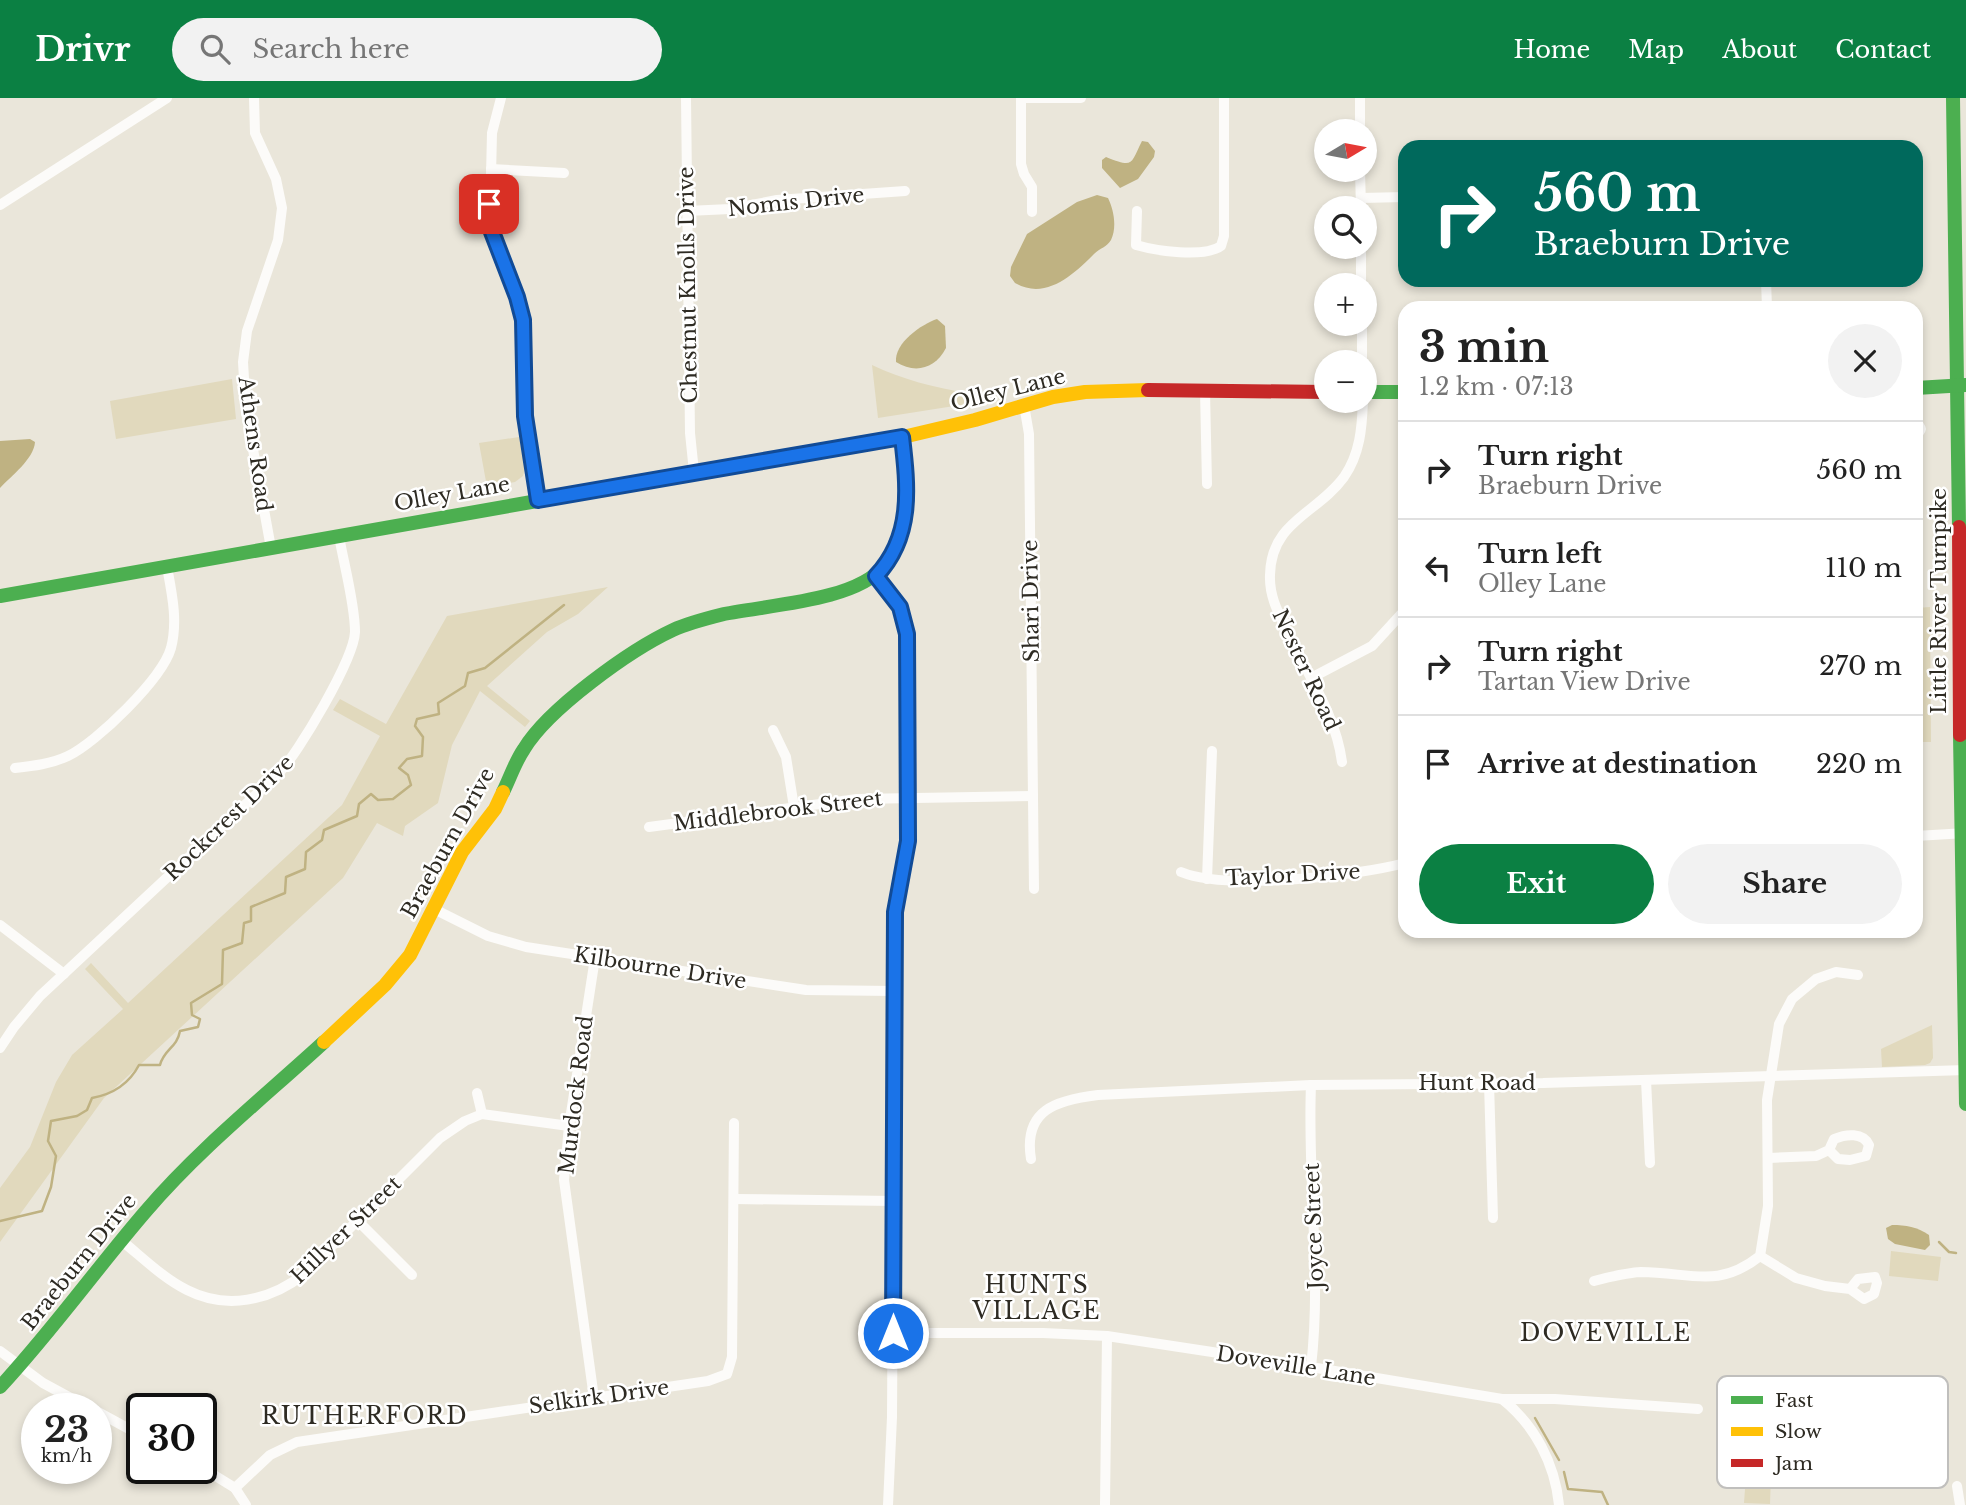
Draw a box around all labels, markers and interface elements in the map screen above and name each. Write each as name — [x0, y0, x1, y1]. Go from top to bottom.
search box — [172, 18, 662, 81]
text: Drivr — [35, 29, 130, 70]
icon: search — [196, 30, 234, 68]
text: Search here — [252, 33, 410, 65]
text: Home — [1514, 35, 1590, 64]
text: Map — [1628, 35, 1684, 64]
text: About — [1722, 35, 1797, 64]
text: Contact — [1835, 35, 1931, 64]
north arrow — [1314, 119, 1377, 182]
map controls — [1314, 119, 1377, 413]
text: 560 m — [1534, 163, 1700, 224]
street label: Chestnut Knolls Drive — [673, 166, 703, 404]
icon: right — [1419, 168, 1510, 259]
pin — [459, 174, 519, 234]
street label: Nomis Drive — [726, 182, 866, 222]
icon: arrive — [470, 185, 508, 223]
button: search — [1314, 196, 1377, 259]
text: Braeburn Drive — [1534, 224, 1790, 264]
button: + — [1314, 273, 1377, 336]
text: 3 min — [1419, 321, 1549, 373]
button: close — [1828, 324, 1902, 398]
button: − — [1314, 350, 1377, 413]
street label: Olley Lane — [948, 363, 1068, 417]
text: 1.2 km · 07:13 — [1419, 373, 1574, 401]
street label: Athens Road — [232, 374, 277, 513]
text: Turn right — [1478, 440, 1623, 472]
icon: right — [1419, 451, 1457, 489]
text: 560 m — [1817, 454, 1902, 486]
street label: Olley Lane — [392, 471, 512, 517]
text: Braeburn Drive — [1478, 472, 1662, 500]
street label: Little River Turnpike — [1926, 488, 1952, 714]
text: Turn left — [1478, 538, 1602, 570]
street label: Shari Drive — [1017, 539, 1045, 663]
icon: left — [1419, 549, 1457, 587]
text: 110 m — [1825, 552, 1902, 584]
text: Olley Lane — [1478, 570, 1606, 598]
street label: Nester Road — [1266, 605, 1346, 735]
text: Turn right — [1478, 636, 1623, 668]
icon: right — [1419, 647, 1457, 685]
text: 270 m — [1819, 650, 1902, 682]
text: Tartan View Drive — [1478, 668, 1691, 696]
icon: arrive — [1419, 745, 1457, 783]
text: Arrive at destination — [1478, 748, 1758, 780]
text: 220 m — [1816, 748, 1902, 780]
street label: Rockcrest Drive — [159, 750, 299, 886]
street label: Braeburn Drive — [396, 763, 500, 923]
street label: Middlebrook Street — [672, 785, 884, 837]
button: Exit — [1419, 844, 1654, 924]
button: Share — [1668, 844, 1902, 924]
street label: Taylor Drive — [1225, 858, 1361, 892]
street label: Kilbourne Drive — [572, 942, 748, 994]
street label: Murdock Road — [553, 1014, 599, 1176]
street label: Hunt Road — [1418, 1070, 1536, 1096]
street label: Joyce Street — [1299, 1162, 1329, 1293]
street label: Hillyer Street — [285, 1171, 407, 1289]
street label: Braeburn Drive — [16, 1188, 142, 1336]
district label: HUNTS VILLAGE — [971, 1271, 1102, 1325]
position arrow — [856, 1296, 930, 1370]
district label: DOVEVILLE — [1520, 1319, 1692, 1347]
street label: Doveville Lane — [1214, 1341, 1378, 1391]
street label: Selkirk Drive — [527, 1374, 671, 1420]
legend — [1717, 1376, 1948, 1488]
text: Fast — [1775, 1389, 1814, 1412]
speed limit sign: 30 — [126, 1393, 217, 1484]
district label: RUTHERFORD — [261, 1402, 469, 1430]
text: 23 — [44, 1408, 89, 1451]
text: Slow — [1775, 1420, 1822, 1443]
text: km/h — [41, 1445, 92, 1467]
text: Jam — [1772, 1452, 1813, 1475]

